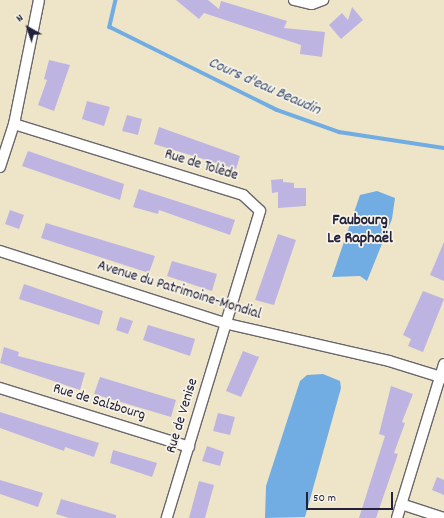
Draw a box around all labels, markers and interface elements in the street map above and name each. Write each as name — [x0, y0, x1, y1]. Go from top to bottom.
north arrow — [8, 8, 48, 48]
text: N — [13, 11, 28, 27]
water label: Cours d'eau Beaudin — [205, 54, 323, 120]
street label: Rue de Tolède — [162, 146, 240, 186]
district label: Faubourg Le Raphaël — [327, 211, 393, 249]
street label: Avenue du Patrimoine-Mondial — [95, 258, 263, 324]
street label: Rue de Venise — [163, 376, 203, 456]
street label: Rue de Salzbourg — [51, 380, 147, 426]
scale bar — [308, 484, 395, 510]
text: 50 m — [313, 490, 336, 507]

